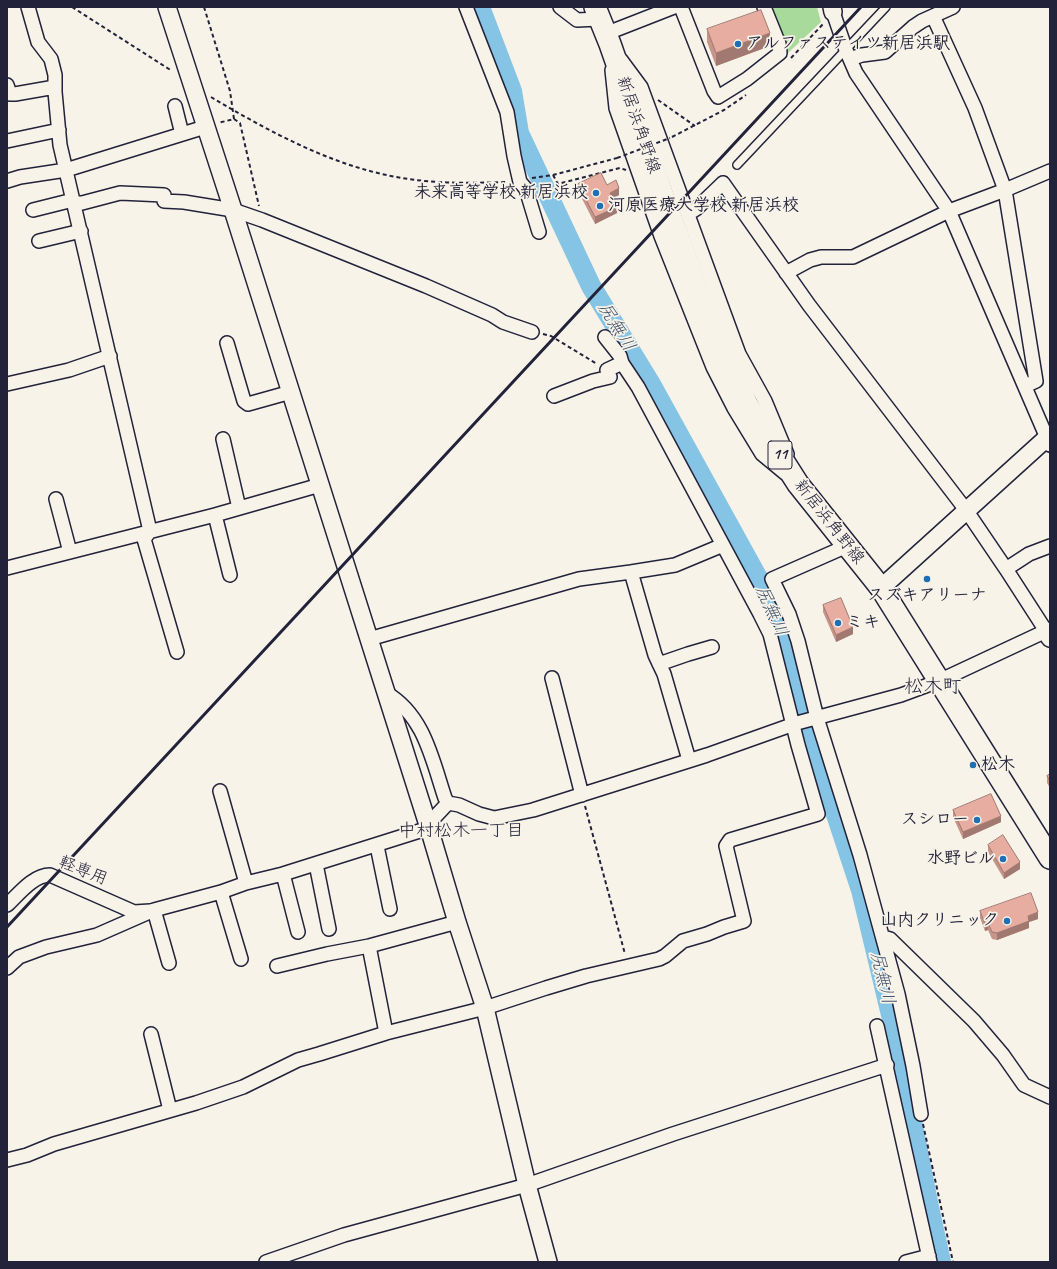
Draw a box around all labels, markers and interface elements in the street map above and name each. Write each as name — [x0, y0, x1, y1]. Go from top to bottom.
place label: アルファステイツ新居浜駅 — [746, 34, 950, 54]
marker: アルファステイツ新居浜駅 — [733, 39, 743, 49]
street label: 新居浜角野線 — [612, 73, 664, 177]
place label: 未来高等学校 新居浜校 — [414, 183, 588, 203]
marker: 未来高等学校 新居浜校 — [591, 188, 601, 198]
place label: 河原医療大学校 新居浜校 — [608, 196, 799, 216]
marker: 河原医療大学校 新居浜校 — [595, 201, 605, 211]
water label: 尻無川 — [593, 298, 639, 356]
road number: 11 — [768, 441, 792, 469]
street label: 新居浜角野線 — [790, 476, 868, 568]
marker: スズキアリーナ — [922, 574, 932, 584]
water label: 尻無川 — [750, 582, 792, 640]
place label: スズキアリーナ — [868, 586, 986, 606]
place label: ミキ — [846, 613, 880, 633]
marker: ミキ — [833, 618, 843, 628]
district label: 松木町 — [905, 676, 961, 698]
place label: 松木 — [981, 755, 1015, 775]
marker: 松木 — [968, 760, 978, 770]
place label: スシロー — [901, 810, 969, 830]
marker: スシロー — [972, 815, 982, 825]
district label: 中村松木一丁目 — [398, 820, 524, 842]
place label: 水野ビル — [927, 849, 995, 869]
street label: 軽専用 — [56, 852, 110, 890]
marker: 水野ビル — [998, 854, 1008, 864]
place label: 山内クリニック — [880, 911, 999, 931]
marker: 山内クリニック — [1002, 916, 1012, 926]
water label: 尻無川 — [865, 949, 899, 1007]

